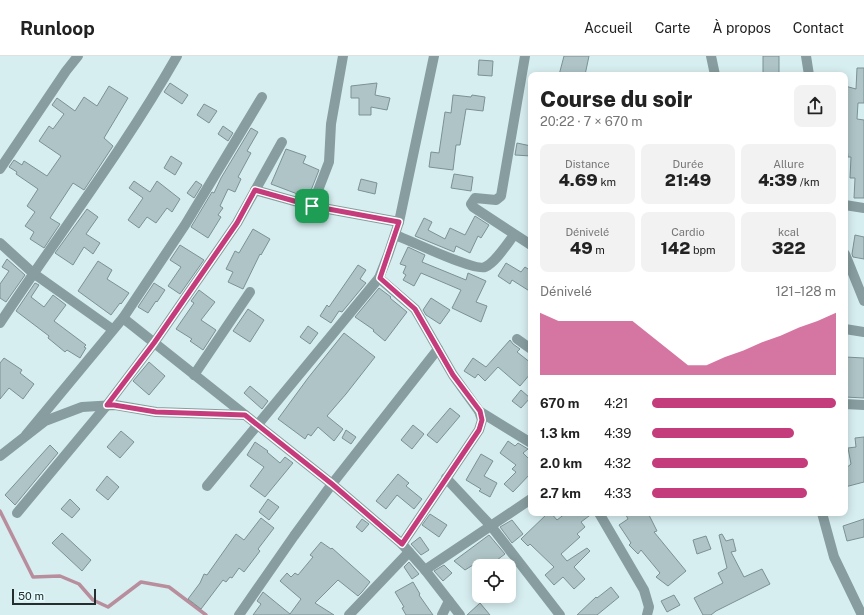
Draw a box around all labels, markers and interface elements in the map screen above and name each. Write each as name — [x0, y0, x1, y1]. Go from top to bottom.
text: Runloop — [20, 17, 95, 39]
text: Accueil — [584, 20, 633, 36]
text: Carte — [655, 20, 691, 36]
text: À propos — [713, 20, 771, 36]
text: Contact — [793, 20, 844, 36]
button: share — [794, 85, 836, 127]
text: Course du soir — [540, 86, 692, 112]
text: 20:22 · 7 × 670 m — [540, 114, 643, 129]
text: Distance — [565, 158, 610, 170]
text: Durée — [673, 158, 703, 170]
text: Allure — [773, 158, 804, 170]
text: 4.69 — [559, 170, 598, 190]
text: 21:49 — [665, 170, 711, 190]
text: 4:39 — [758, 170, 797, 190]
text: km — [598, 176, 616, 188]
text: /km — [797, 176, 819, 188]
pin — [295, 189, 329, 223]
icon: arrive — [301, 195, 323, 217]
text: Dénivelé — [565, 226, 609, 238]
text: Cardio — [671, 226, 705, 238]
text: kcal — [778, 226, 799, 238]
text: 49 — [570, 238, 593, 258]
text: 142 — [660, 238, 690, 258]
text: 322 — [772, 238, 806, 258]
text: m — [593, 244, 605, 256]
text: bpm — [690, 244, 716, 256]
text: Dénivelé — [540, 284, 592, 299]
text: 121–128 m — [776, 284, 836, 299]
text: 670 m — [540, 396, 579, 411]
text: 4:21 — [604, 396, 628, 411]
text: 1.3 km — [540, 426, 580, 441]
text: 4:39 — [604, 426, 631, 441]
text: 2.0 km — [540, 456, 582, 471]
text: 4:32 — [604, 456, 631, 471]
text: 2.7 km — [540, 486, 581, 501]
text: 4:33 — [604, 486, 631, 501]
map controls — [472, 559, 516, 603]
button: locate — [472, 559, 516, 603]
scale bar — [12, 587, 96, 606]
text: 50 m — [18, 590, 44, 602]

